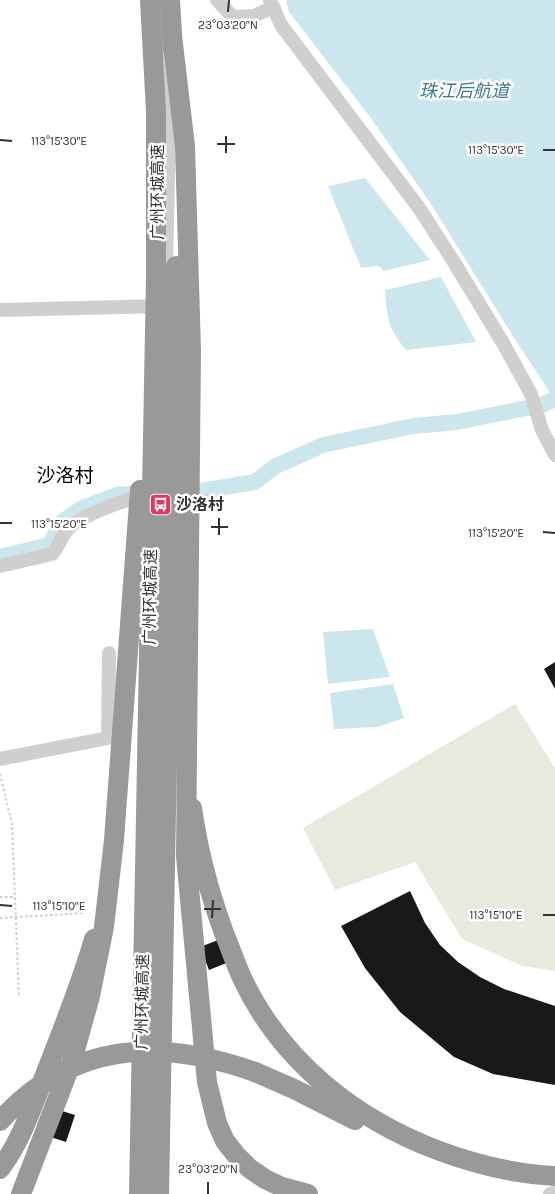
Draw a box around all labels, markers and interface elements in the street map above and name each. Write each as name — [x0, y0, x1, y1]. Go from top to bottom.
text: 23°03'20"N — [198, 18, 258, 32]
water label: 珠江后航道 — [419, 80, 512, 102]
text: 113°15'30"E — [31, 134, 87, 148]
text: 113°15'30"E — [468, 143, 524, 157]
street label: 广州环城高速 — [148, 144, 167, 240]
district label: 沙洛村 — [36, 465, 94, 487]
bus stop icon: 沙洛村 — [148, 492, 172, 516]
place label: 沙洛村 — [176, 495, 224, 514]
text: 113°15'20"E — [31, 517, 87, 531]
text: 113°15'20"E — [468, 526, 524, 540]
street label: 广州环城高速 — [140, 549, 160, 645]
text: 113°15'10"E — [33, 899, 85, 913]
text: 113°15'10"E — [470, 908, 522, 922]
street label: 广州环城高速 — [132, 954, 152, 1050]
text: 23°03'20"N — [178, 1162, 238, 1176]

